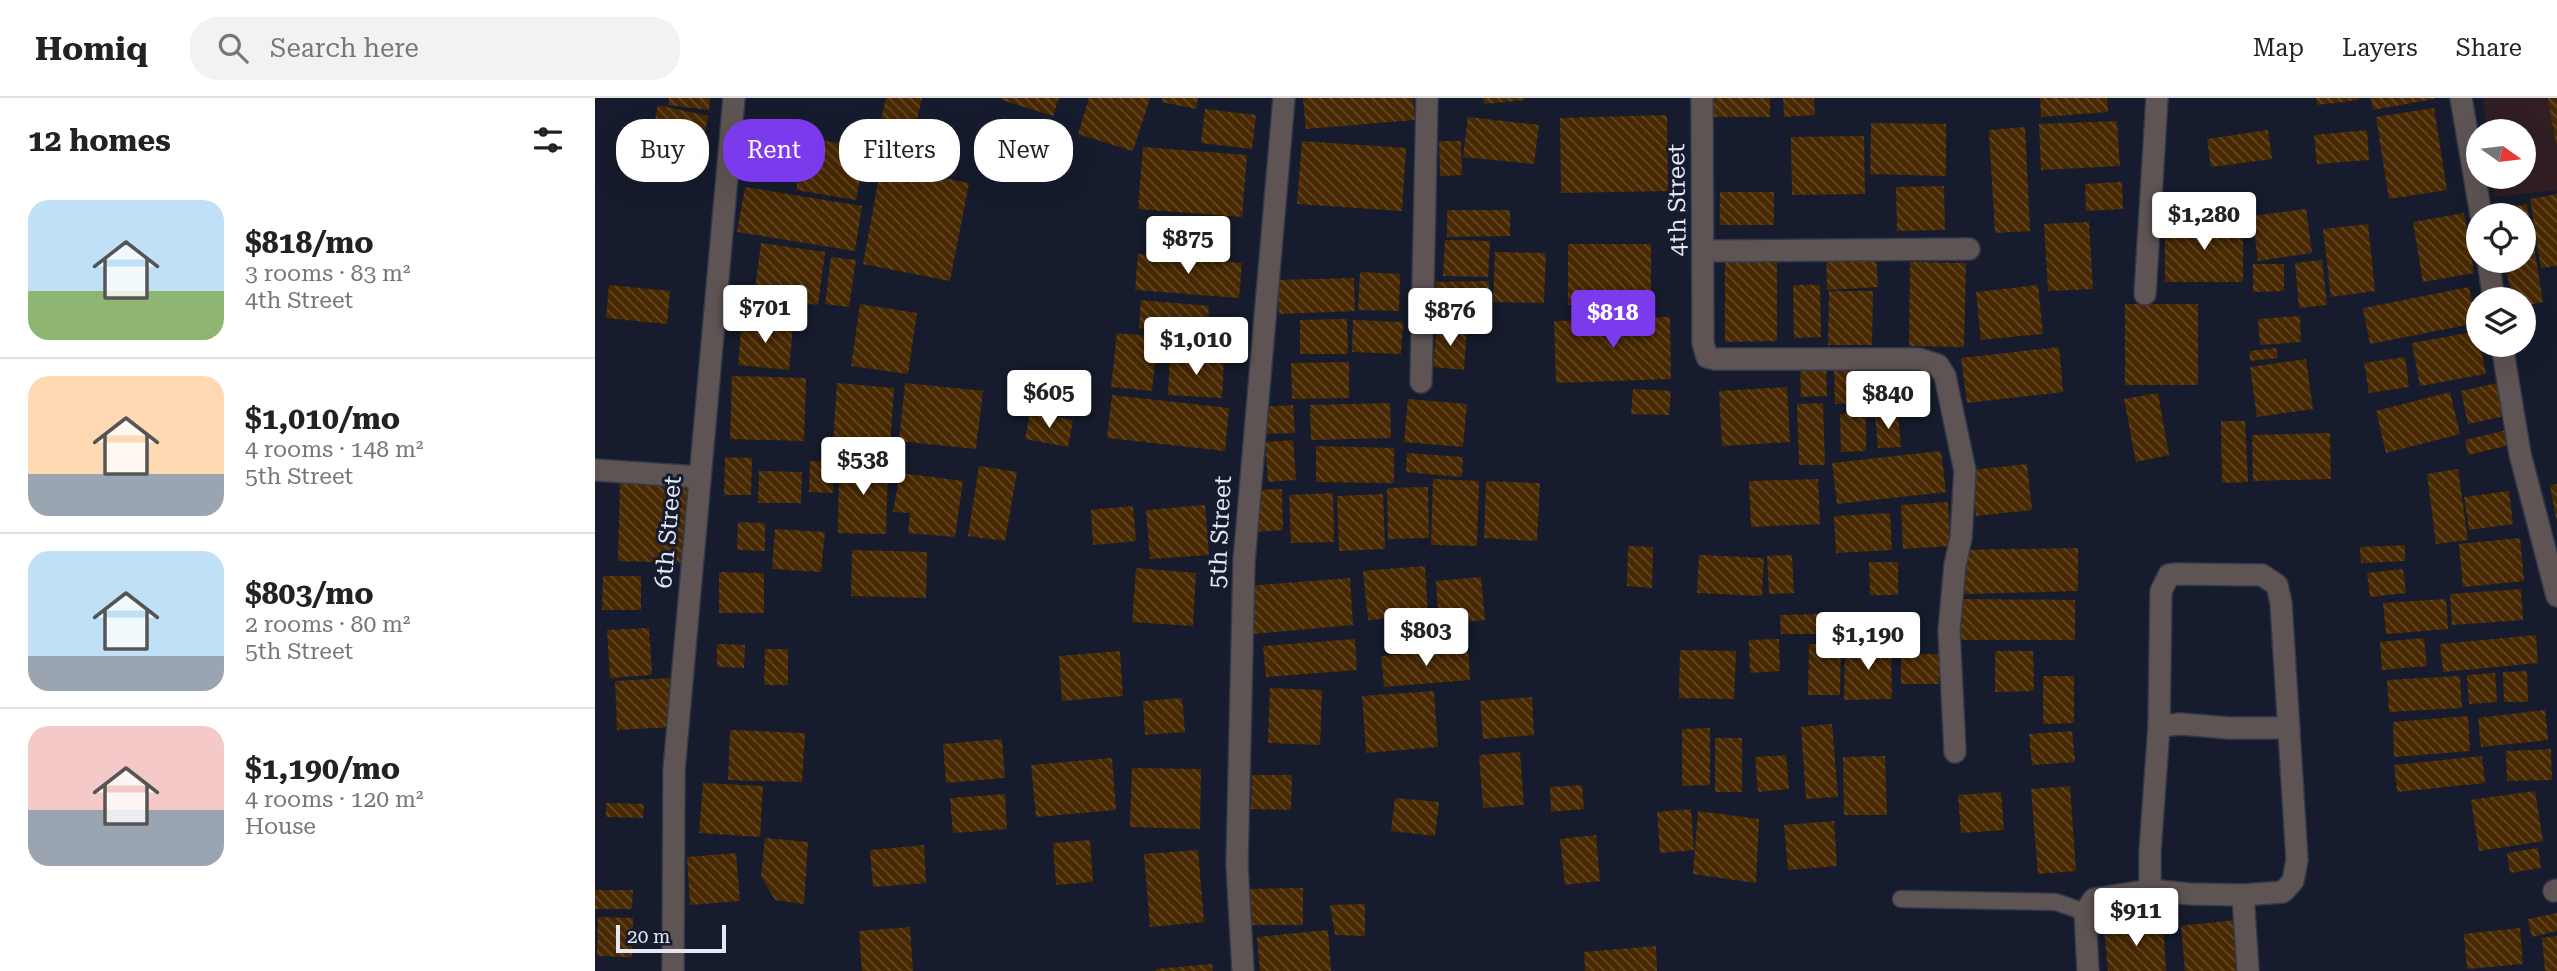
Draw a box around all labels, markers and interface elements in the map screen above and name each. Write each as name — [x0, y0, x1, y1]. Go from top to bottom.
search box — [190, 17, 680, 80]
text: Homiq — [35, 29, 148, 68]
icon: search — [214, 29, 252, 67]
text: Search here — [270, 33, 419, 63]
text: Map — [2253, 34, 2304, 62]
text: Layers — [2342, 34, 2418, 62]
text: Share — [2456, 34, 2522, 62]
chip: Buy — [616, 119, 709, 182]
chip: Rent — [723, 119, 825, 182]
chip: Filters — [839, 119, 960, 182]
chip: New — [974, 119, 1073, 182]
north arrow — [2466, 119, 2536, 189]
map controls — [2466, 119, 2536, 357]
icon: filters — [529, 121, 567, 159]
text: 12 homes — [28, 123, 171, 158]
street label: 4th Street — [1662, 143, 1692, 257]
pin: $1,280 — [2147, 192, 2261, 252]
text: $1,280 — [2168, 201, 2240, 228]
button: locate — [2466, 203, 2536, 273]
pin: $875 — [1147, 216, 1229, 276]
text: $818/mo — [245, 225, 374, 260]
text: $875 — [1162, 225, 1214, 252]
icon: home — [84, 228, 168, 312]
text: 3 rooms · 83 m² — [245, 260, 411, 287]
pin: $701 — [724, 286, 806, 345]
text: 4th Street — [245, 287, 353, 314]
button: layers — [2466, 287, 2536, 357]
pin: $876 — [1409, 288, 1491, 348]
pin: $818 — [1572, 290, 1654, 350]
text: $701 — [739, 294, 791, 321]
text: $876 — [1424, 297, 1476, 324]
text: $818 — [1587, 299, 1639, 326]
pin: $1,010 — [1139, 317, 1253, 377]
text: $1,010 — [1160, 326, 1232, 353]
pin: $605 — [1008, 370, 1090, 430]
pin: $840 — [1847, 372, 1929, 431]
text: $605 — [1023, 379, 1075, 406]
text: $840 — [1862, 380, 1914, 407]
text: $1,010/mo — [245, 401, 400, 436]
icon: home — [84, 404, 168, 488]
text: 4 rooms · 148 m² — [245, 436, 423, 463]
pin: $538 — [822, 438, 904, 497]
text: $538 — [837, 446, 889, 473]
text: 5th Street — [245, 463, 353, 490]
street label: 6th Street — [649, 475, 687, 589]
street label: 5th Street — [1203, 475, 1237, 589]
text: $803/mo — [245, 576, 374, 611]
icon: home — [84, 579, 168, 663]
pin: $803 — [1385, 608, 1467, 668]
text: 2 rooms · 80 m² — [245, 611, 411, 638]
pin: $1,190 — [1811, 612, 1925, 672]
text: $803 — [1400, 617, 1452, 644]
text: $1,190 — [1832, 621, 1904, 648]
text: 5th Street — [245, 638, 353, 665]
text: $1,190/mo — [245, 751, 400, 786]
icon: home — [84, 754, 168, 838]
text: 4 rooms · 120 m² — [245, 786, 423, 813]
text: House — [245, 813, 316, 840]
pin: $911 — [2095, 888, 2177, 948]
text: $911 — [2110, 897, 2162, 924]
scale bar — [616, 922, 726, 954]
text: 20 m — [627, 925, 670, 948]

